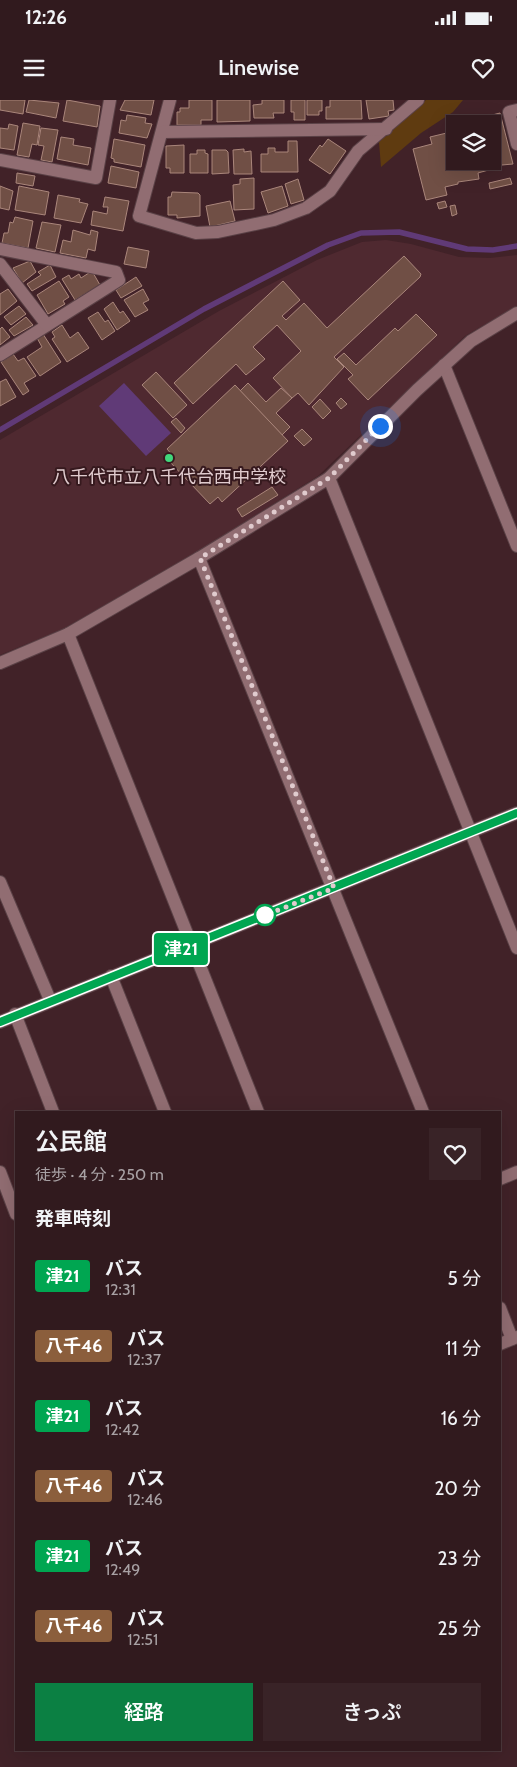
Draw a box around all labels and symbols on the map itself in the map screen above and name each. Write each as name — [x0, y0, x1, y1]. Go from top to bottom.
your location — [368, 414, 393, 439]
marker: 八千代市立八千代台西中学校 — [163, 452, 175, 464]
place label: 八千代市立八千代台西中学校 — [52, 466, 286, 488]
unlabelled marker — [254, 904, 276, 926]
line badge: 津21 — [152, 933, 210, 965]

